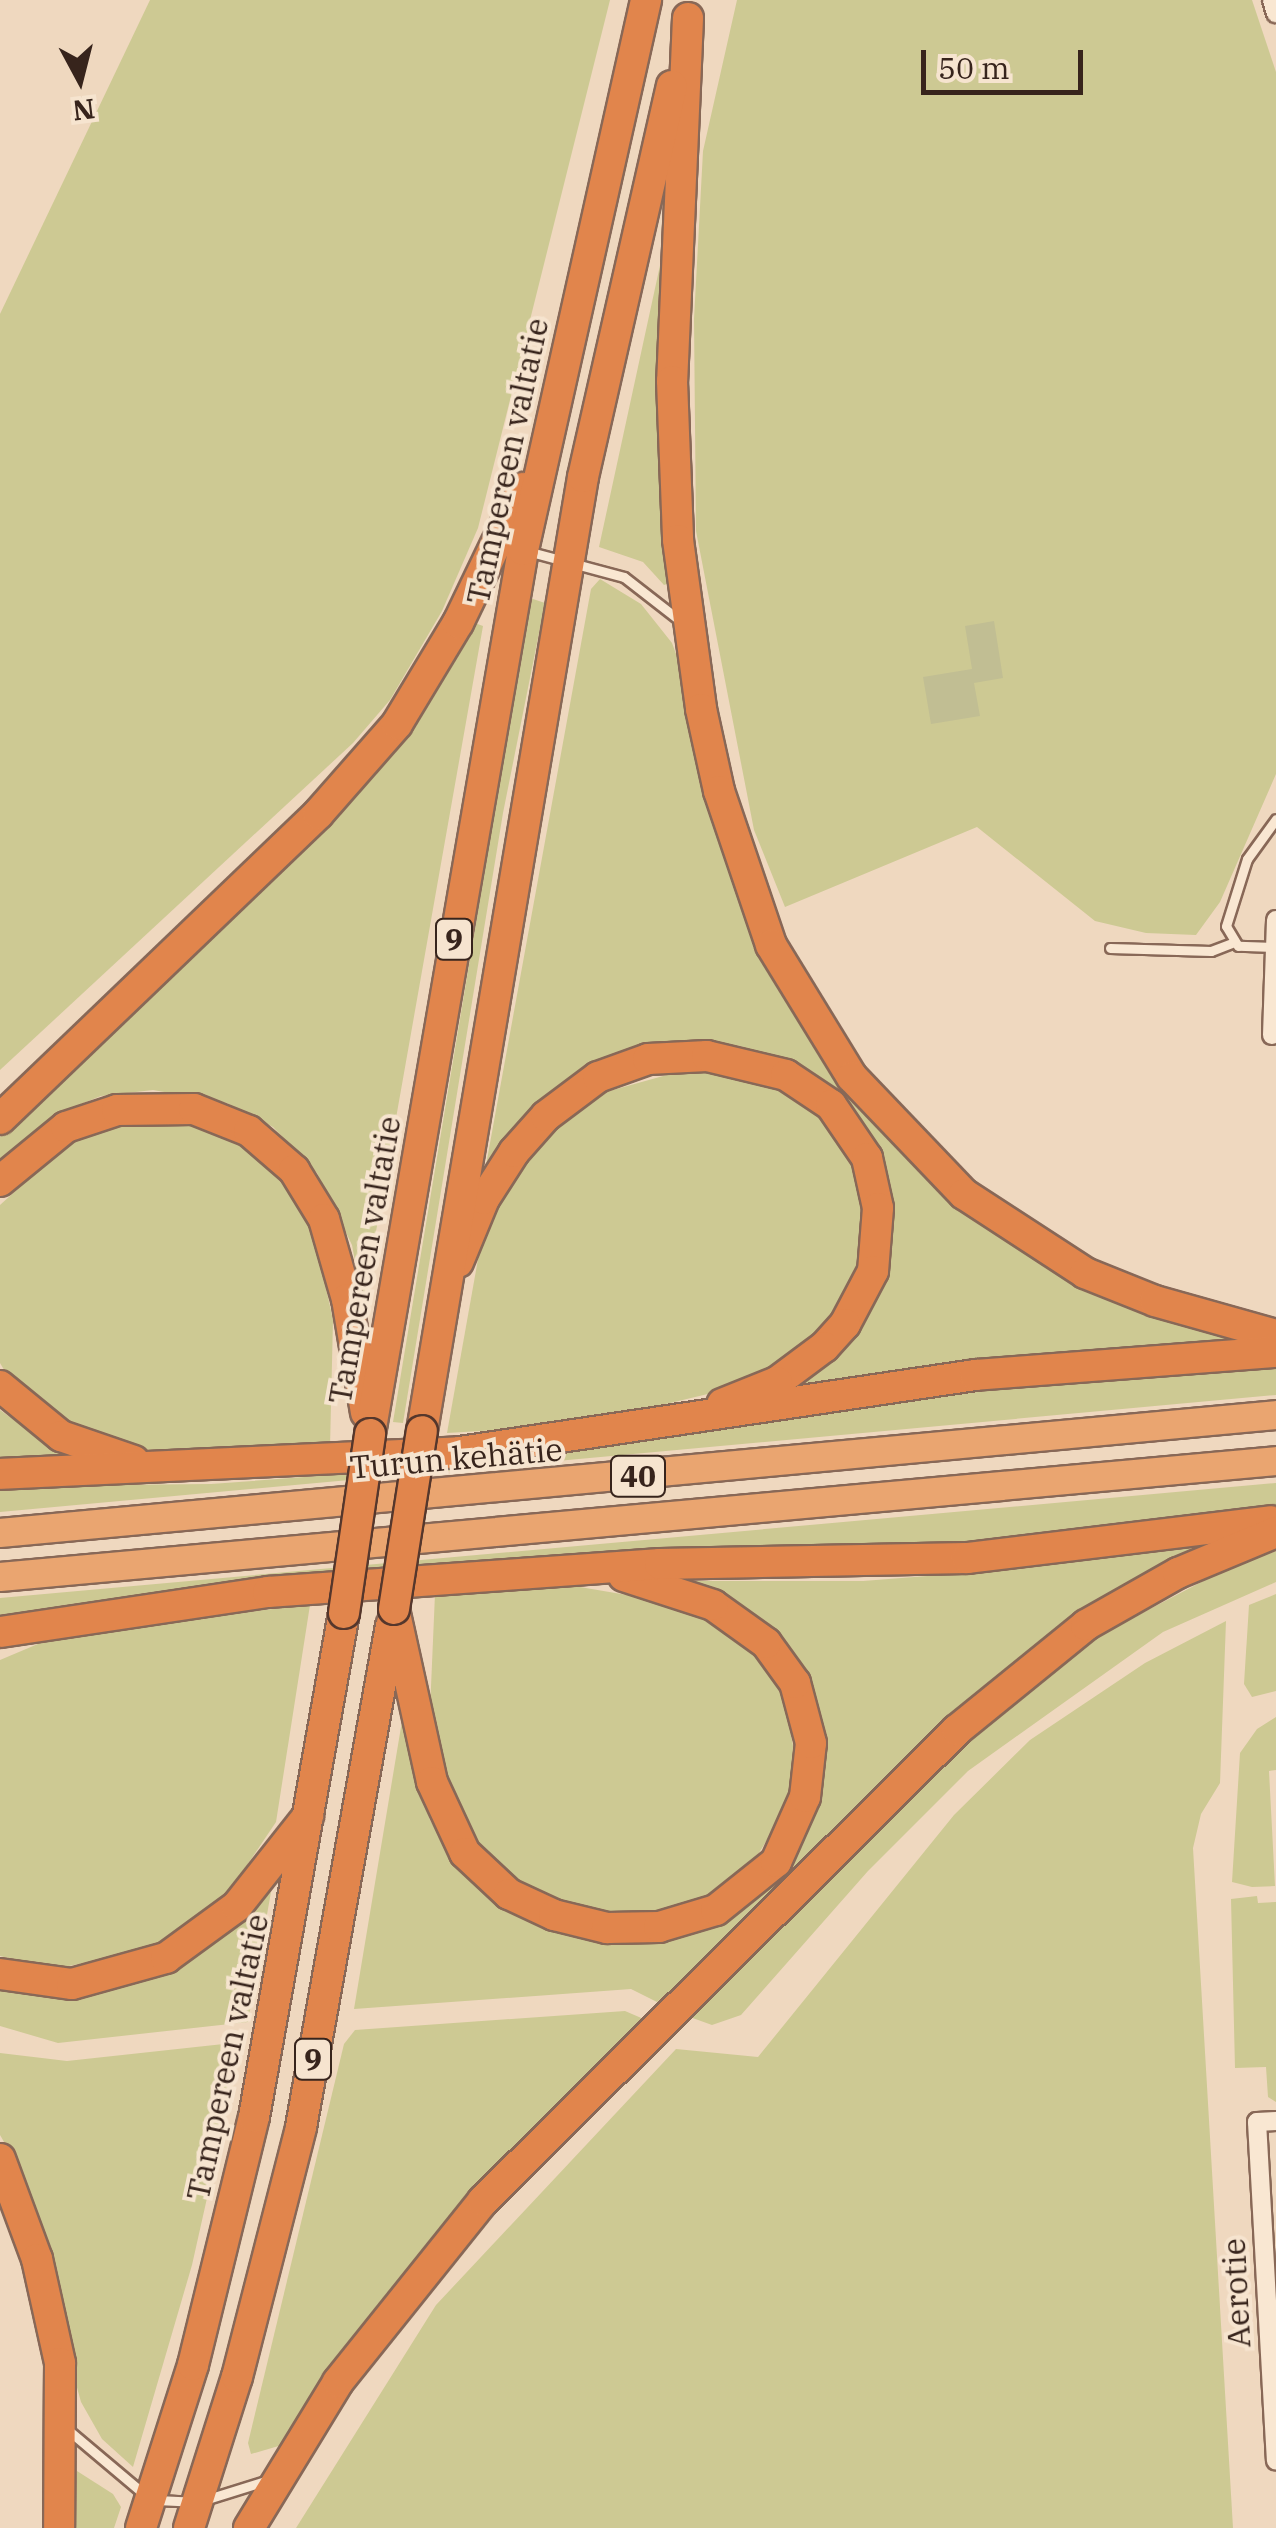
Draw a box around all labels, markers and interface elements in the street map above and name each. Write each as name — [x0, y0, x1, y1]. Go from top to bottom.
north arrow — [30, 30, 130, 130]
scale bar — [926, 30, 1088, 92]
text: 50 m — [938, 48, 1010, 87]
text: N — [70, 91, 97, 130]
street label: Tampereen valtatie — [458, 314, 556, 608]
road number: 9 — [434, 914, 474, 964]
street label: Tampereen valtatie — [320, 1113, 408, 1407]
street label: Turun kehätie — [348, 1430, 564, 1486]
road number: 40 — [608, 1451, 668, 1501]
street label: Tampereen valtatie — [178, 1910, 276, 2204]
road number: 9 — [293, 2034, 333, 2084]
street label: Aerotie — [1214, 2237, 1258, 2349]

